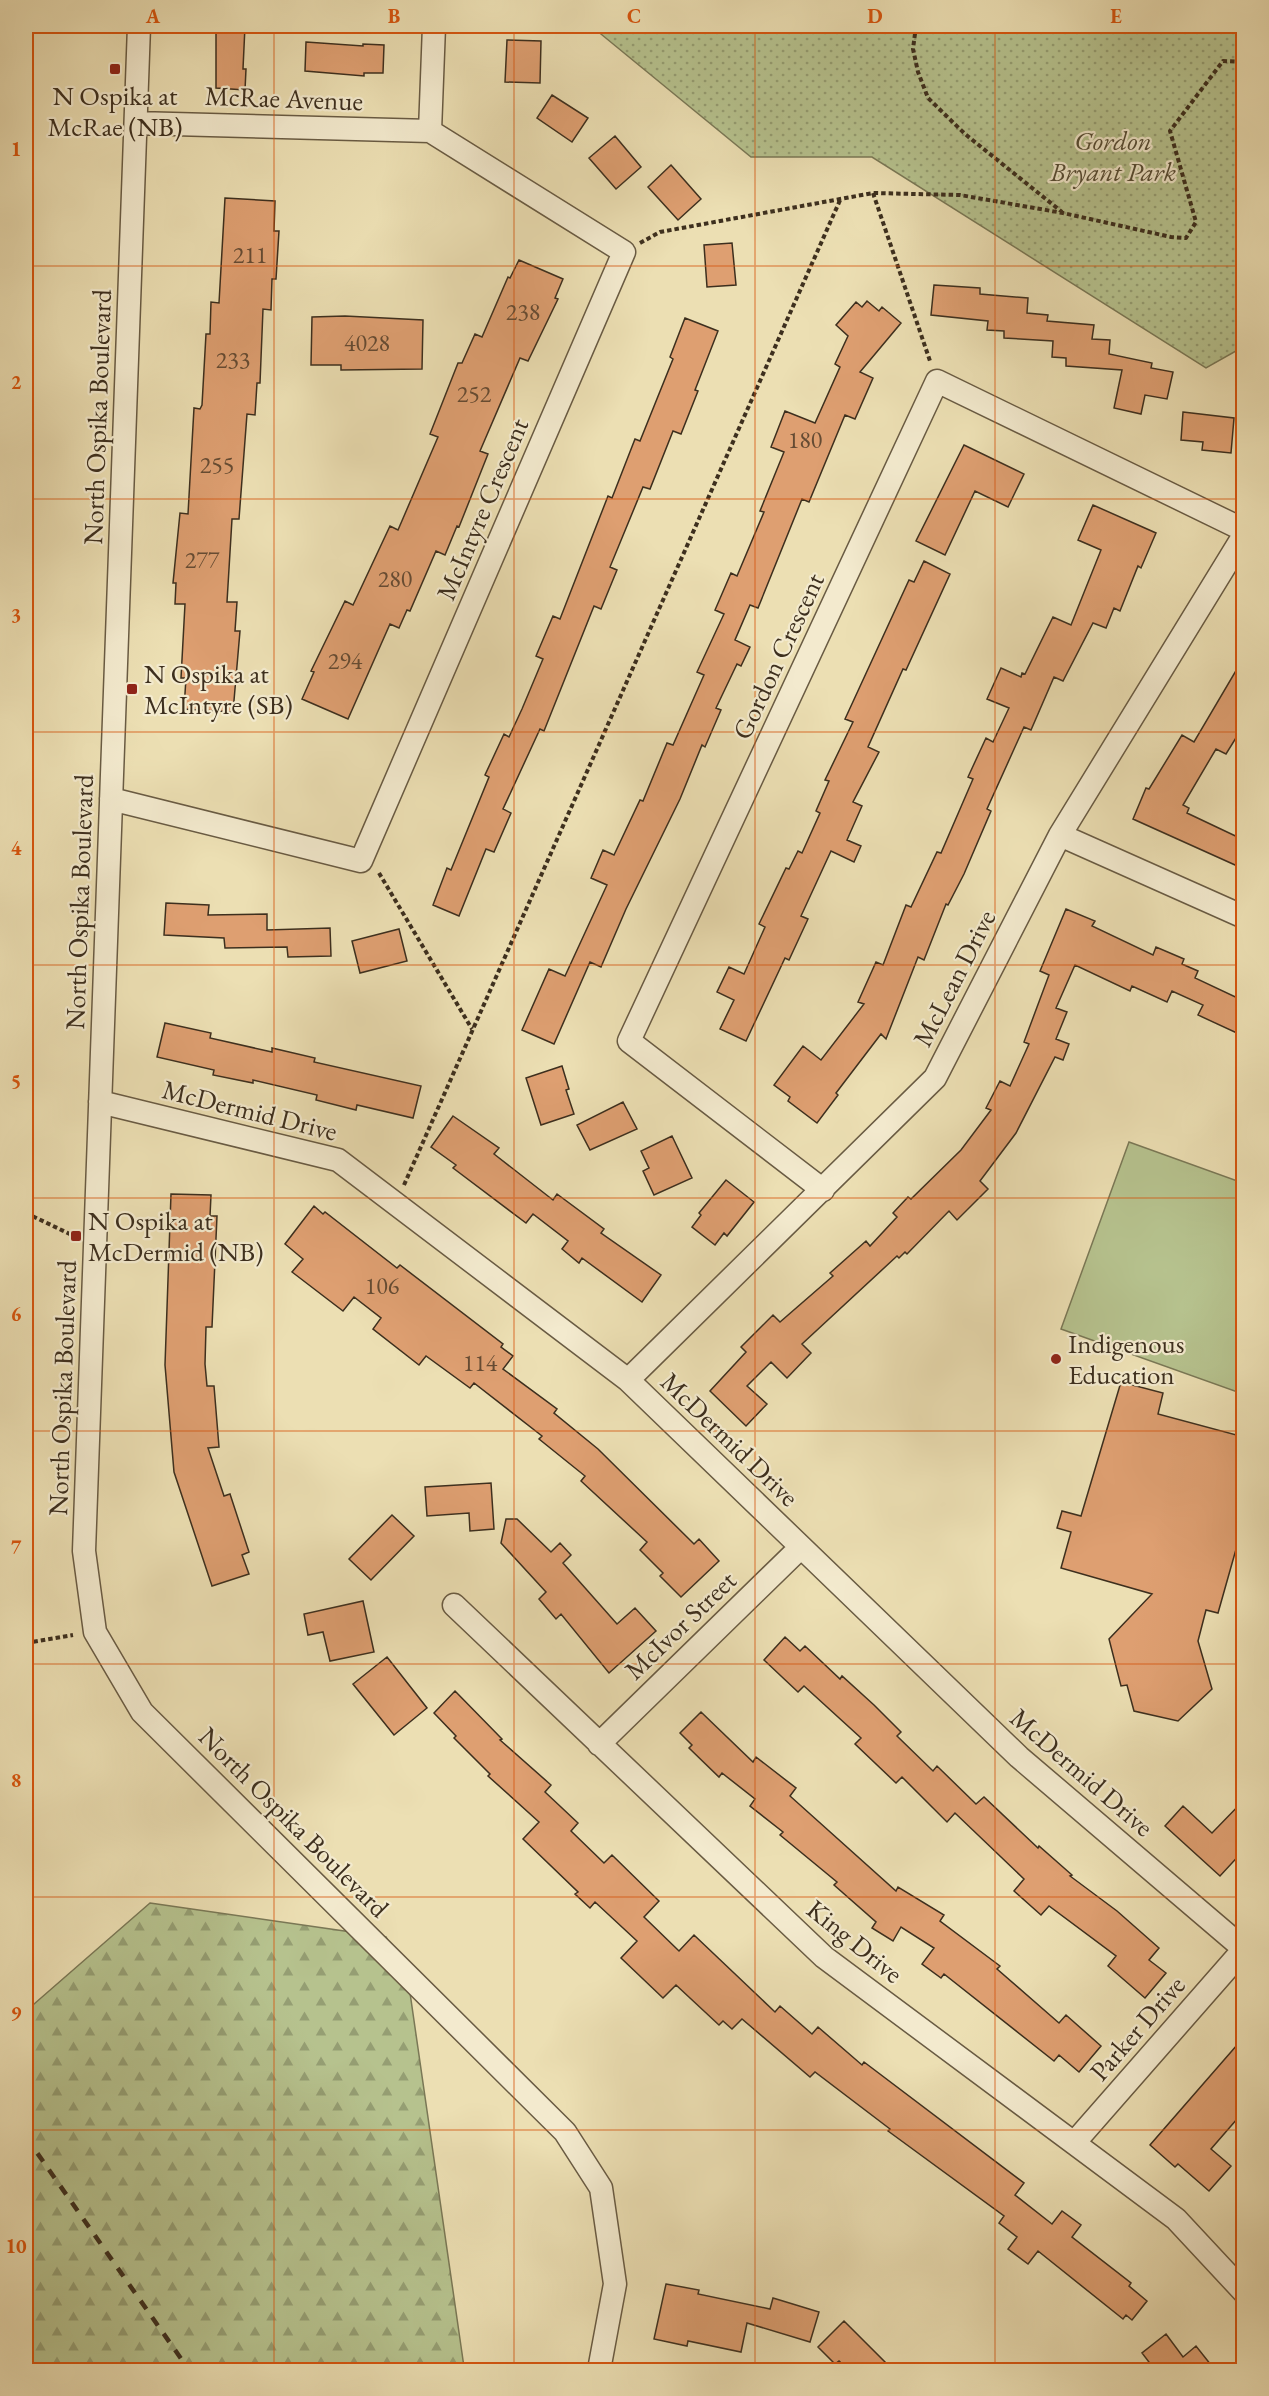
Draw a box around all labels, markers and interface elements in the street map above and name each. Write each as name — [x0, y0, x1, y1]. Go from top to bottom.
text: A — [145, 3, 161, 29]
text: B — [388, 3, 400, 29]
text: C — [627, 3, 641, 29]
text: D — [867, 3, 883, 29]
text: E — [1110, 3, 1122, 29]
marker: N Ospika at McRae (NB) — [108, 62, 122, 76]
place label: N Ospika at McRae (NB) — [48, 78, 182, 144]
street label: McRae Avenue — [204, 78, 364, 118]
park label: Gordon Bryant Park — [1049, 123, 1176, 189]
text: 1 — [11, 136, 21, 162]
house number: 211 — [233, 239, 267, 270]
street label: North Ospika Boulevard — [75, 288, 119, 545]
house number: 238 — [506, 296, 540, 327]
house number: 4028 — [344, 327, 390, 358]
house number: 233 — [216, 344, 250, 375]
text: 2 — [11, 369, 22, 395]
house number: 252 — [457, 378, 492, 409]
street label: McIntyre Crescent — [428, 412, 536, 605]
house number: 180 — [788, 424, 822, 455]
house number: 255 — [200, 449, 234, 480]
house number: 277 — [185, 544, 220, 575]
house number: 280 — [378, 563, 412, 594]
street label: Gordon Crescent — [724, 567, 832, 745]
text: 3 — [11, 602, 21, 628]
house number: 294 — [328, 645, 363, 676]
place label: N Ospika at McIntyre (SB) — [144, 656, 293, 722]
marker: N Ospika at McIntyre (SB) — [125, 682, 139, 696]
street label: North Ospika Boulevard — [57, 773, 101, 1030]
text: 4 — [11, 835, 22, 861]
street label: McLean Drive — [905, 904, 1003, 1052]
text: 5 — [11, 1068, 21, 1094]
street label: McDermid Drive — [159, 1071, 341, 1149]
place label: N Ospika at McDermid (NB) — [88, 1203, 264, 1269]
marker: N Ospika at McDermid (NB) — [69, 1229, 83, 1243]
street label: North Ospika Boulevard — [40, 1259, 84, 1516]
house number: 106 — [365, 1270, 399, 1301]
text: 6 — [11, 1301, 22, 1327]
place label: Indigenous Education — [1068, 1326, 1185, 1392]
house number: 114 — [463, 1347, 498, 1378]
marker: Indigenous Education — [1049, 1352, 1063, 1366]
street label: McDermid Drive — [653, 1364, 807, 1514]
text: 7 — [11, 1534, 22, 1560]
street label: McIvor Street — [617, 1563, 744, 1687]
street label: McDermid Drive — [1003, 1700, 1161, 1844]
street label: North Ospika Boulevard — [191, 1719, 397, 1925]
text: 8 — [11, 1767, 21, 1793]
street label: King Drive — [800, 1892, 910, 1990]
street label: Parker Drive — [1082, 1968, 1192, 2088]
text: 9 — [11, 2000, 22, 2026]
text: 10 — [5, 2233, 27, 2259]

